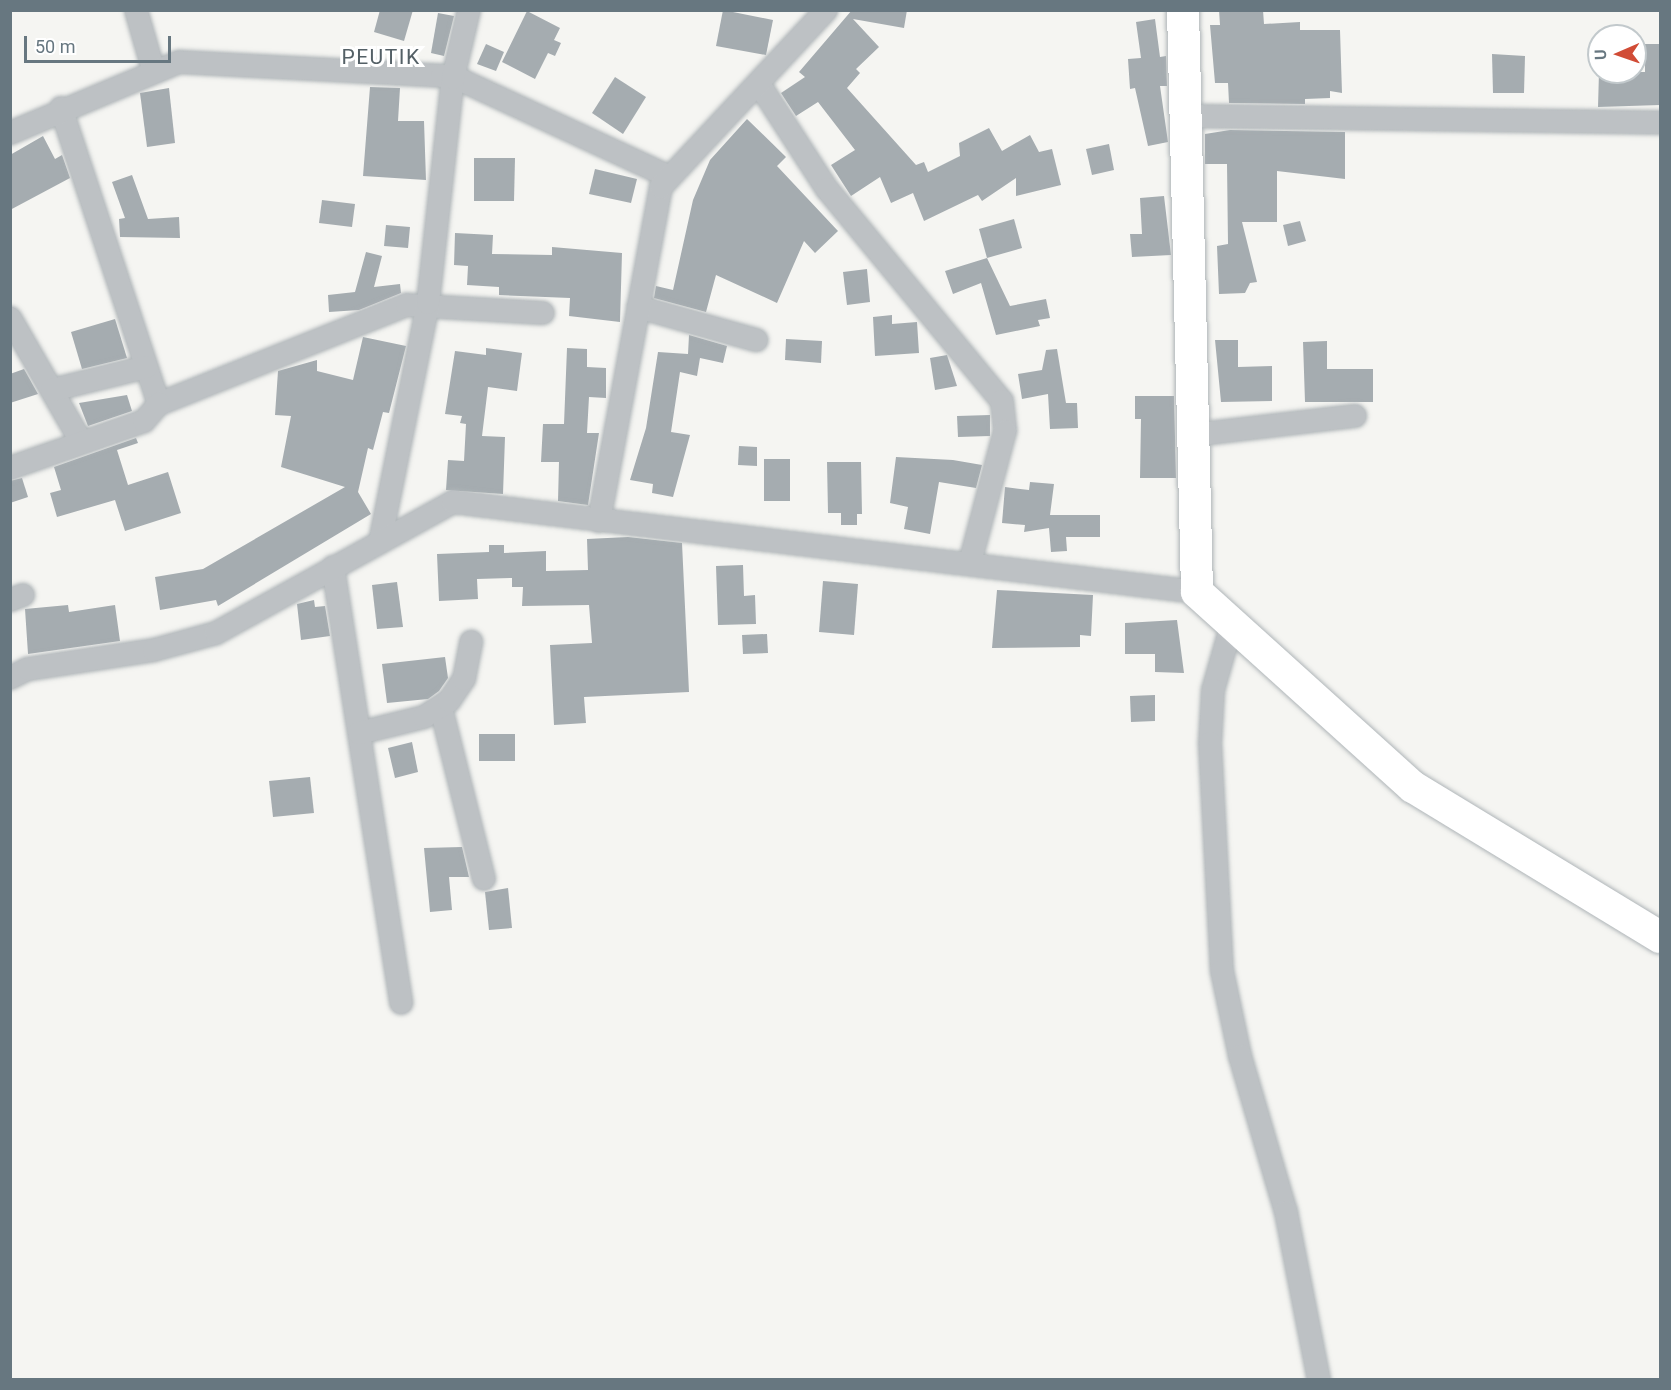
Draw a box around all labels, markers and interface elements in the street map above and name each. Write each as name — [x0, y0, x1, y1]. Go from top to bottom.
scale bar — [27, 24, 174, 62]
north arrow — [1587, 24, 1647, 84]
text: 50 m — [35, 36, 75, 57]
district label: PEUTIK — [341, 44, 421, 70]
text: U — [1591, 49, 1610, 60]

